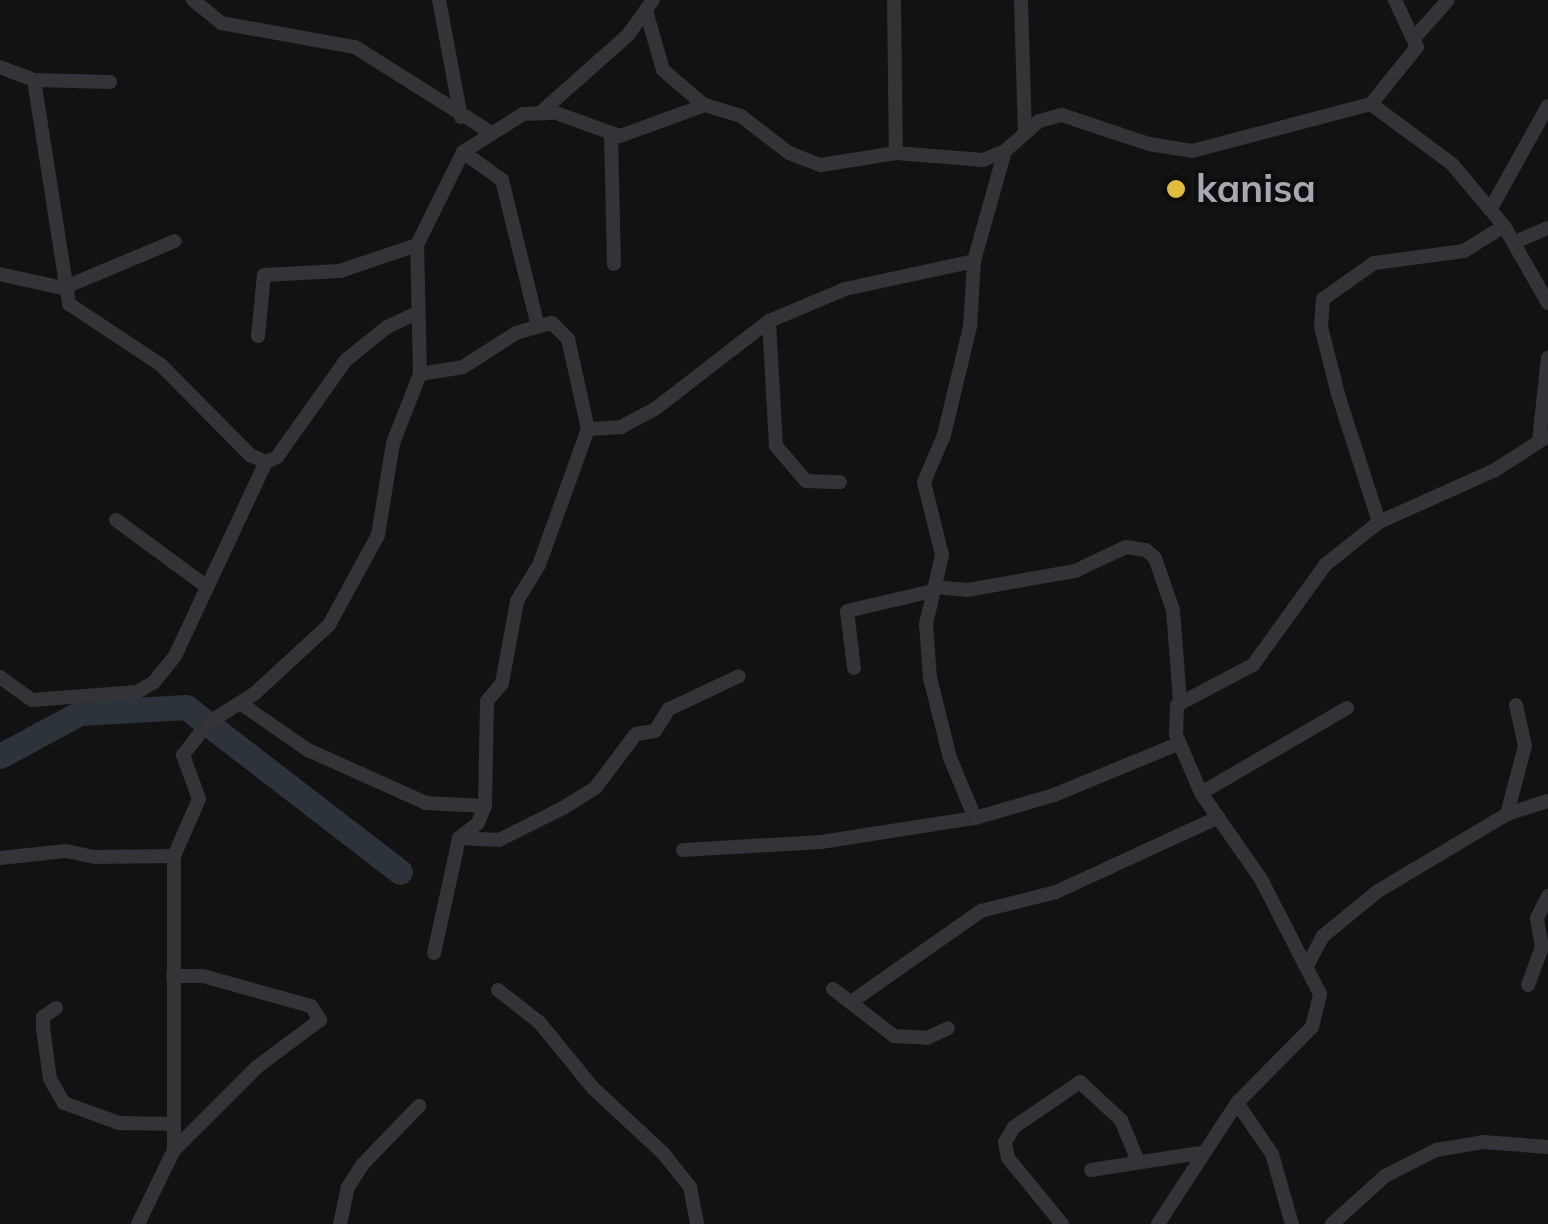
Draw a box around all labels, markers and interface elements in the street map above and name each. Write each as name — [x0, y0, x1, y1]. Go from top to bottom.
place label: kanisa — [1196, 166, 1316, 212]
marker: kanisa — [1165, 178, 1187, 200]

